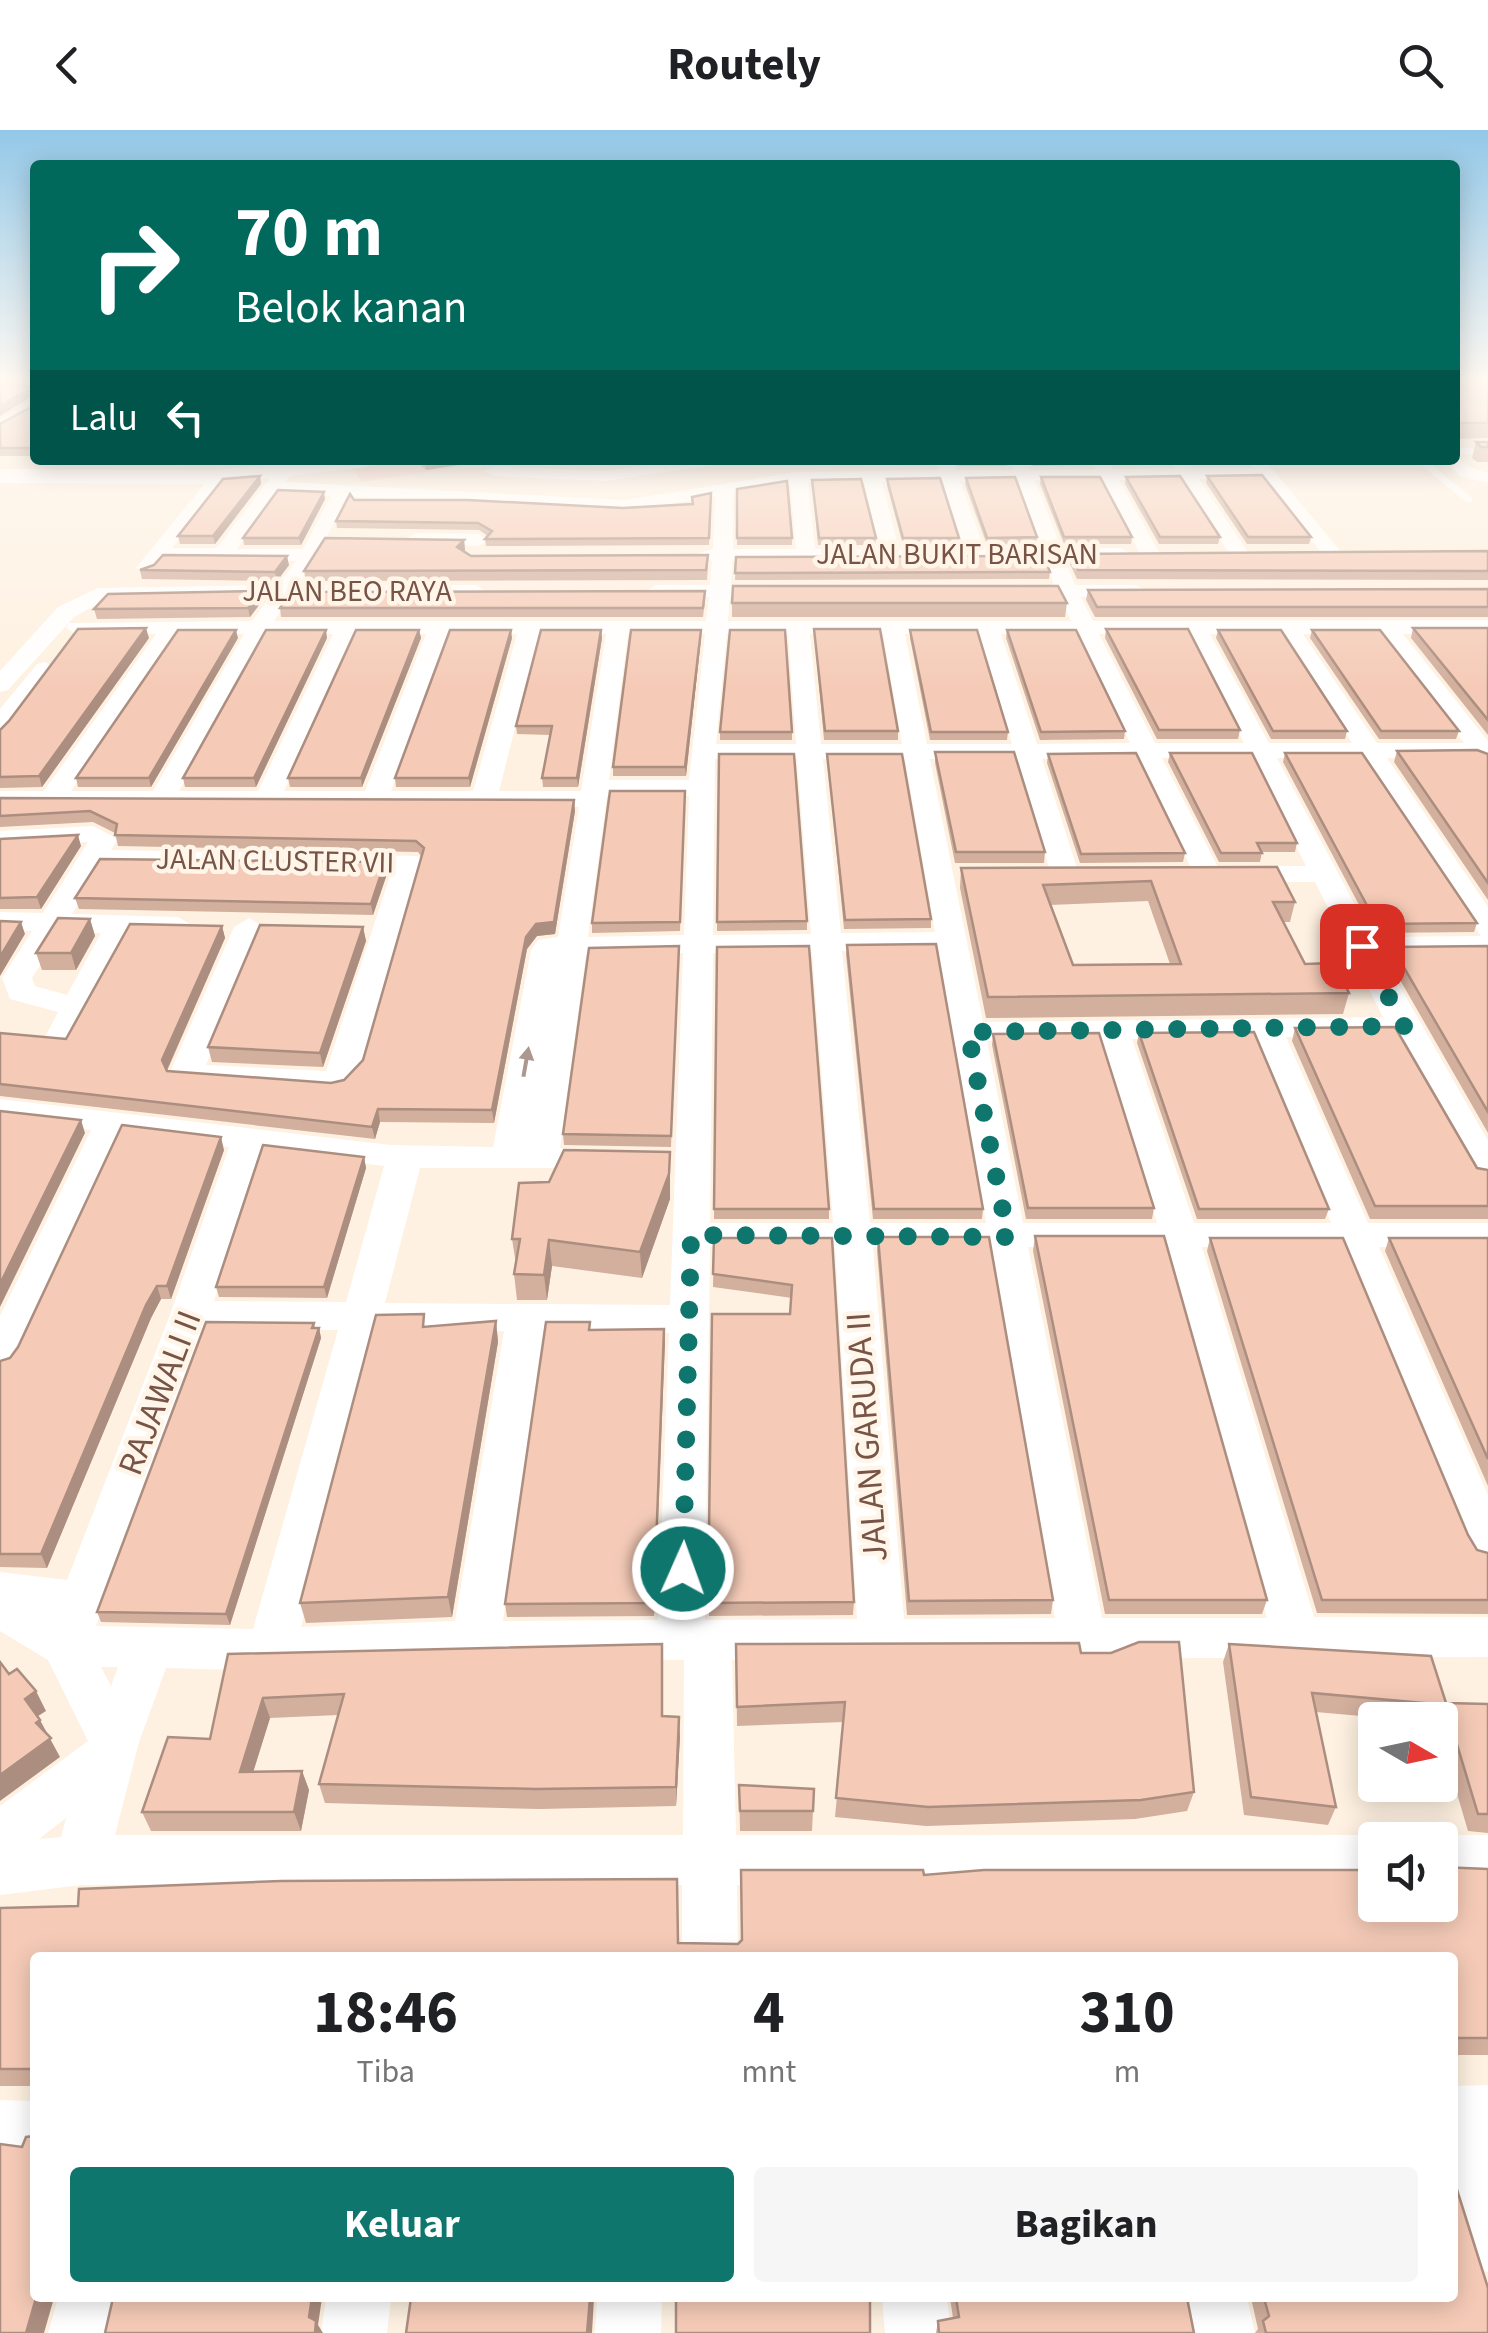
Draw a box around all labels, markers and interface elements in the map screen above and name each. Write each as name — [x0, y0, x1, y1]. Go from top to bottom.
text: Routely — [667, 33, 821, 97]
icon: back — [40, 38, 95, 93]
icon: search — [1393, 38, 1448, 93]
text: 70 m — [235, 183, 383, 283]
icon: right — [70, 200, 200, 330]
text: Belok kanan — [235, 276, 467, 340]
icon: left — [158, 390, 213, 445]
text: Lalu — [70, 391, 138, 445]
street label: JALAN BUKIT BARISAN — [816, 533, 1098, 576]
street label: JALAN BEO RAYA — [242, 570, 452, 613]
street label: JALAN CLUSTER VII — [155, 837, 395, 885]
pin — [1320, 904, 1405, 989]
icon: arrive — [1335, 919, 1390, 974]
one-way arrow — [519, 1046, 534, 1077]
street label: RAJAWALI II — [106, 1303, 214, 1483]
street label: JALAN GARUDA II — [833, 1311, 901, 1563]
position arrow — [631, 1517, 735, 1621]
north arrow — [1358, 1702, 1458, 1802]
map controls — [1358, 1702, 1458, 1922]
button: sound — [1358, 1822, 1458, 1922]
text: 18:46 — [313, 1971, 458, 2056]
text: 4 — [753, 1971, 785, 2056]
text: 310 — [1080, 1971, 1175, 2056]
text: Tiba — [356, 2049, 415, 2095]
text: mnt — [741, 2049, 796, 2095]
text: m — [1114, 2049, 1140, 2095]
button: Keluar — [70, 2167, 734, 2282]
button: Bagikan — [754, 2167, 1418, 2282]

